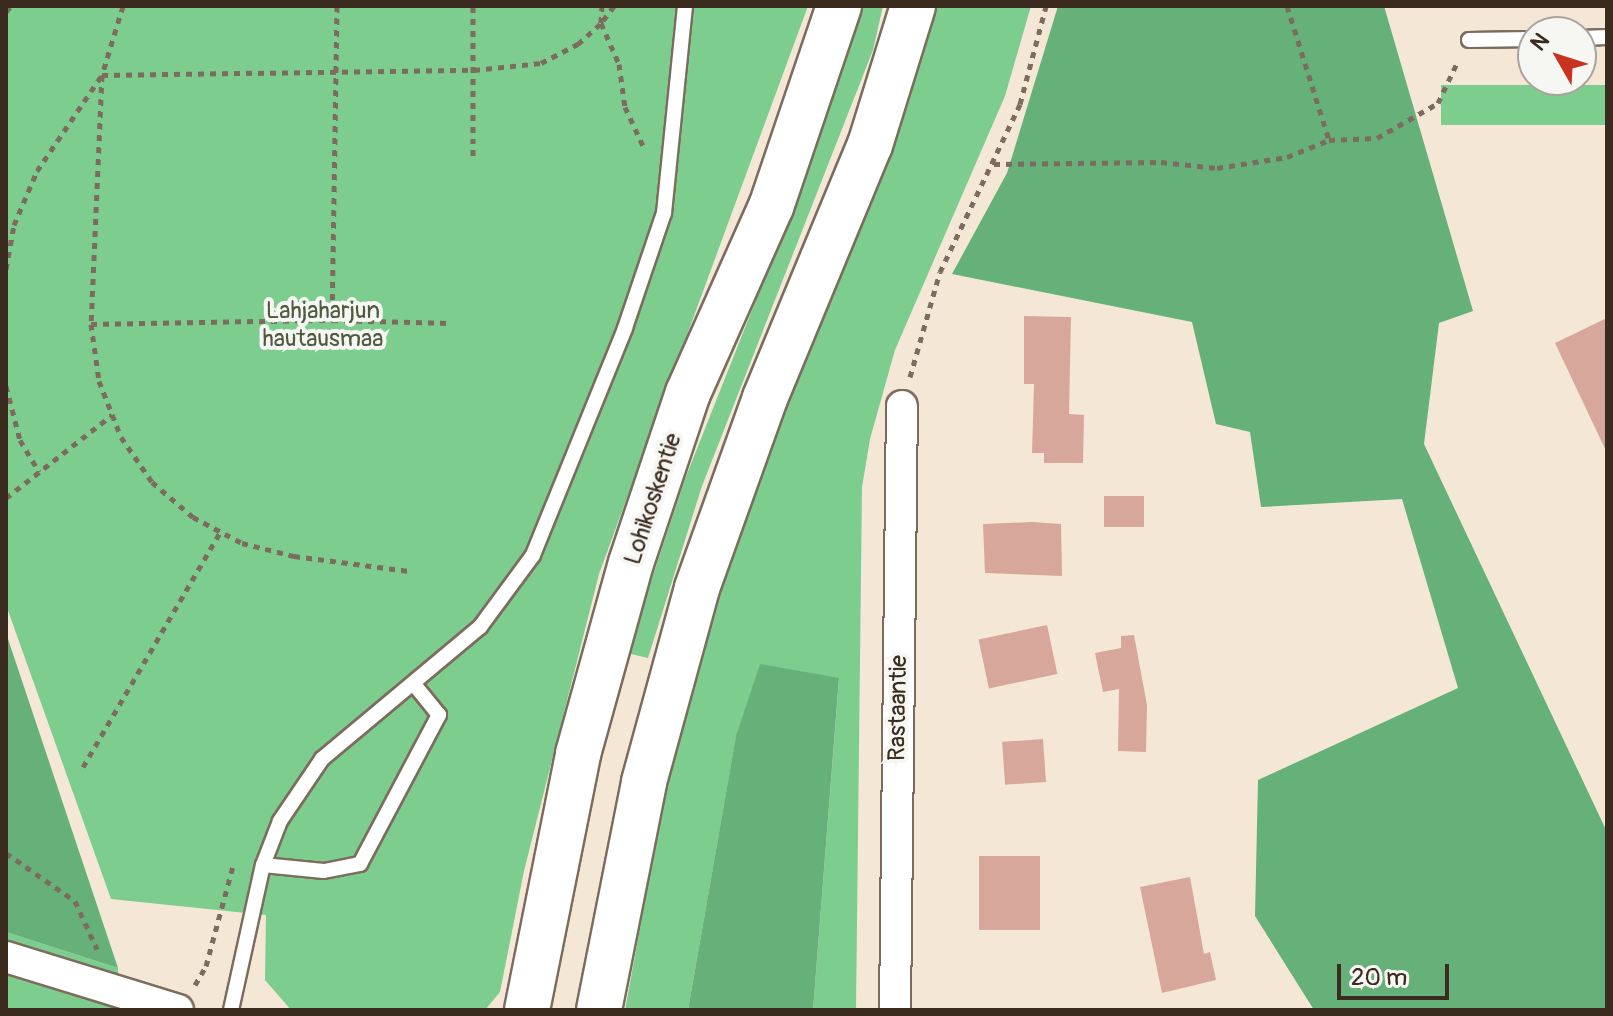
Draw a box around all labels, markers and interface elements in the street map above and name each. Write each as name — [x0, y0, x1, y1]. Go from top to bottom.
north arrow — [1517, 16, 1597, 96]
text: N — [1524, 28, 1555, 57]
park label: Lahjaharjun hautausmaa — [263, 297, 383, 353]
street label: Lohikoskentie — [618, 430, 688, 568]
street label: Rastaantie — [883, 655, 913, 761]
scale bar — [1341, 948, 1453, 998]
text: 20 m — [1351, 963, 1407, 992]

